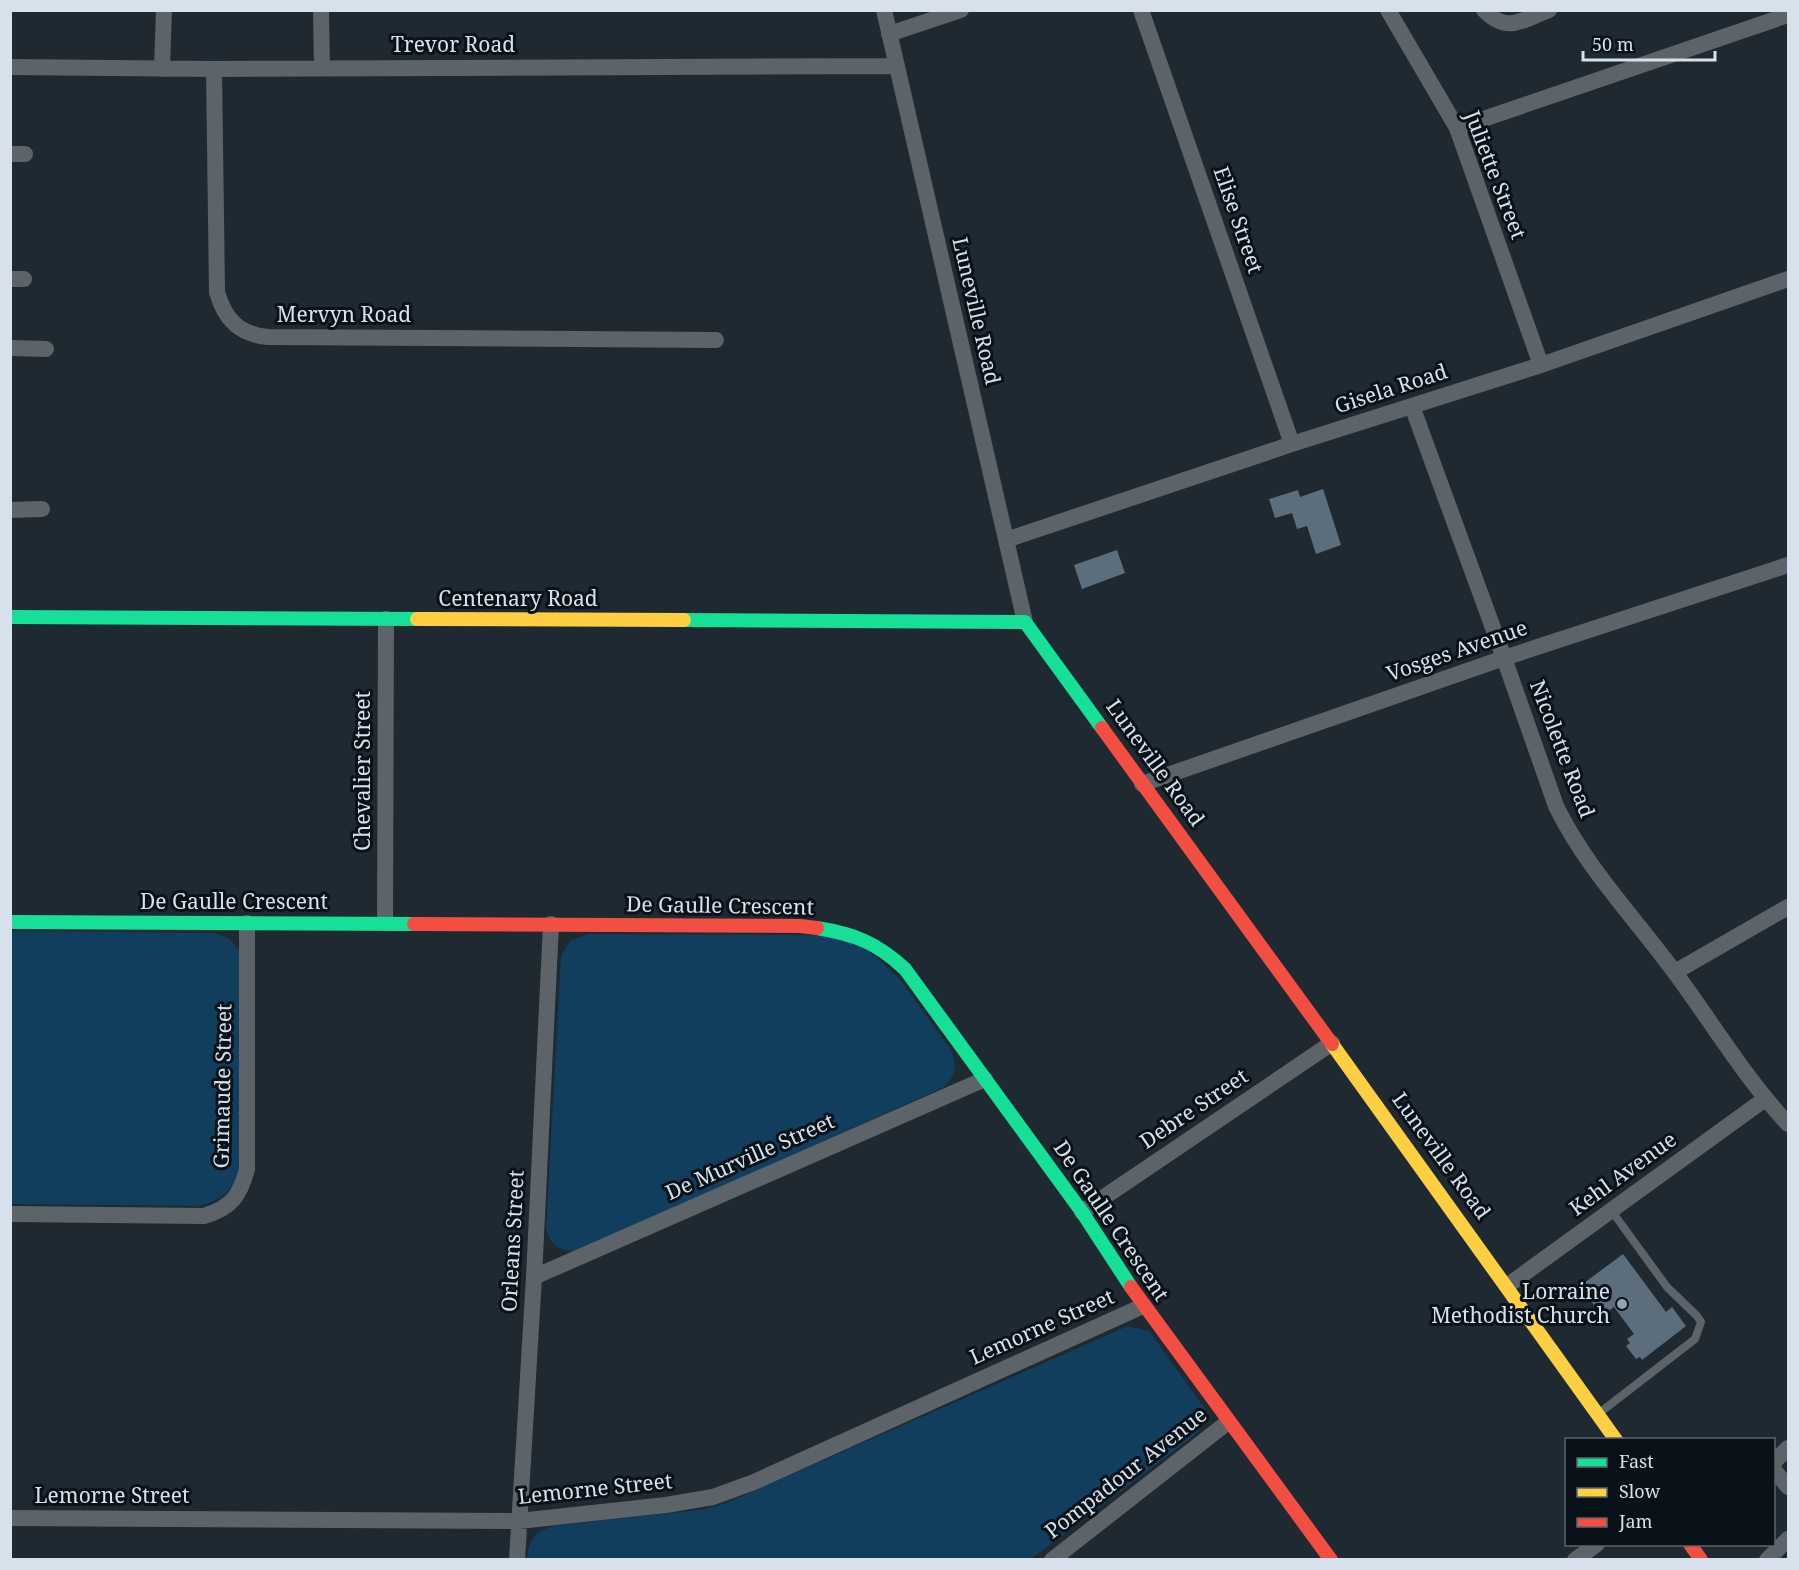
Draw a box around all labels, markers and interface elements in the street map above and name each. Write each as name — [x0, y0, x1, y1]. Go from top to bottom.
scale bar — [1583, 24, 1715, 62]
street label: Trevor Road — [391, 30, 515, 58]
text: 50 m — [1592, 32, 1634, 56]
street label: Juliette Street — [1458, 106, 1533, 243]
street label: Elise Street — [1208, 163, 1270, 277]
street label: Luneville Road — [946, 234, 1008, 387]
street label: Mervyn Road — [277, 300, 411, 328]
street label: Gisela Road — [1331, 357, 1451, 419]
street label: Centenary Road — [438, 584, 598, 612]
street label: Vosges Avenue — [1383, 613, 1531, 687]
street label: Nicolette Road — [1524, 676, 1602, 821]
street label: Chevalier Street — [348, 691, 376, 851]
street label: Luneville Road — [1100, 693, 1211, 832]
street label: De Gaulle Crescent — [140, 887, 328, 915]
street label: De Gaulle Crescent — [626, 889, 814, 921]
street label: Grimaude Street — [207, 1003, 237, 1169]
street label: Debre Street — [1134, 1062, 1253, 1155]
street label: Luneville Road — [1386, 1086, 1497, 1225]
street label: De Murville Street — [661, 1106, 838, 1206]
street label: Kehl Avenue — [1563, 1125, 1682, 1222]
street label: De Gaulle Crescent — [1048, 1135, 1176, 1306]
street label: Orleans Street — [494, 1169, 530, 1313]
place label: Lorraine Methodist Church — [1431, 1277, 1610, 1329]
street label: Lemorne Street — [965, 1282, 1118, 1370]
marker: Lorraine Methodist Church — [1615, 1297, 1629, 1311]
street label: Pompadour Avenue — [1039, 1400, 1212, 1544]
legend — [1565, 1438, 1775, 1546]
text: Fast — [1619, 1449, 1654, 1473]
street label: Lemorne Street — [516, 1466, 673, 1510]
text: Slow — [1619, 1479, 1661, 1503]
street label: Lemorne Street — [35, 1481, 189, 1509]
text: Jam — [1618, 1509, 1653, 1533]

